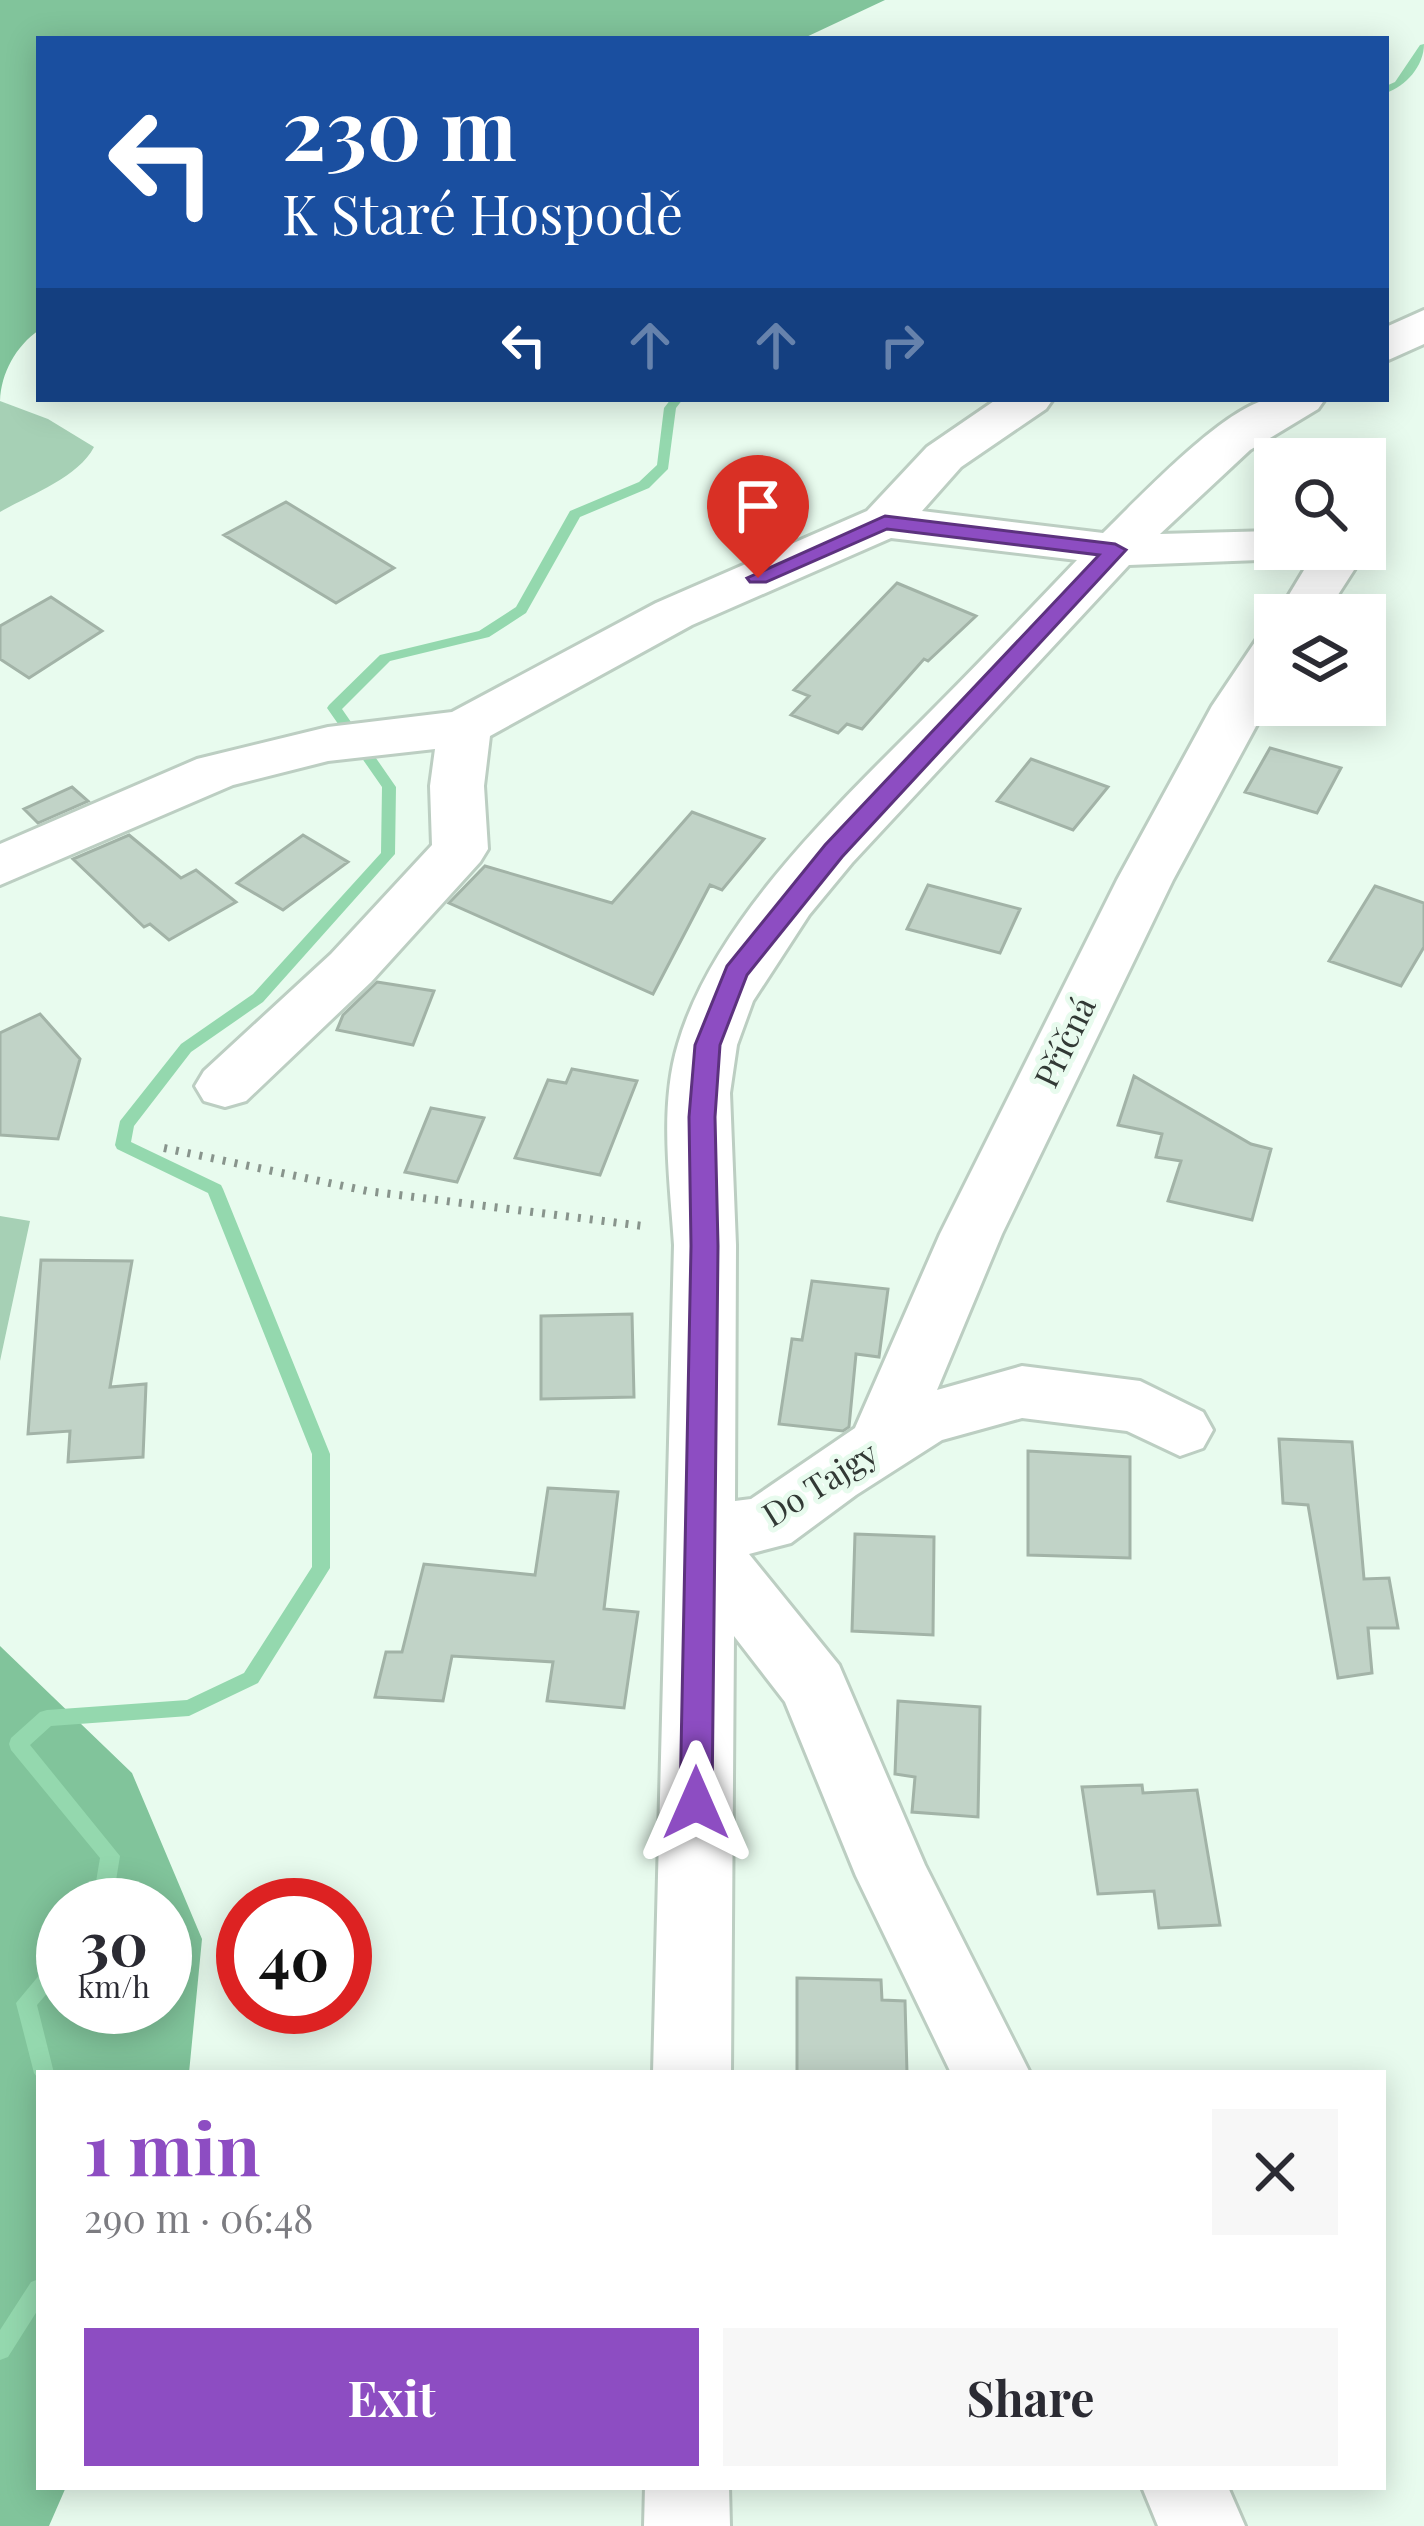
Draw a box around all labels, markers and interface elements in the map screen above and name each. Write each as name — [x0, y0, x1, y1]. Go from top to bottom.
text: 230 m — [282, 70, 517, 182]
icon: left — [84, 84, 240, 240]
text: K Staré Hospodě — [282, 177, 683, 249]
icon: left — [491, 312, 557, 378]
icon: ahead — [617, 312, 683, 378]
icon: ahead — [743, 312, 809, 378]
icon: right — [869, 312, 935, 378]
map controls — [1254, 438, 1386, 726]
button: search — [1254, 438, 1386, 570]
pin — [707, 455, 809, 578]
icon: arrive — [725, 473, 791, 539]
button: layers — [1254, 594, 1386, 726]
street label: Příčná — [1022, 988, 1104, 1094]
street label: Do Tajgy — [753, 1429, 885, 1535]
position arrow — [633, 1740, 759, 1866]
speed limit sign: 40 — [216, 1878, 372, 2034]
text: 30 — [80, 1901, 148, 1981]
text: km/h — [78, 1966, 150, 2006]
text: 1 min — [84, 2098, 260, 2194]
button: close — [1212, 2109, 1338, 2235]
text: 290 m · 06:48 — [84, 2191, 313, 2243]
button: Exit — [84, 2328, 699, 2466]
button: Share — [723, 2328, 1338, 2466]

